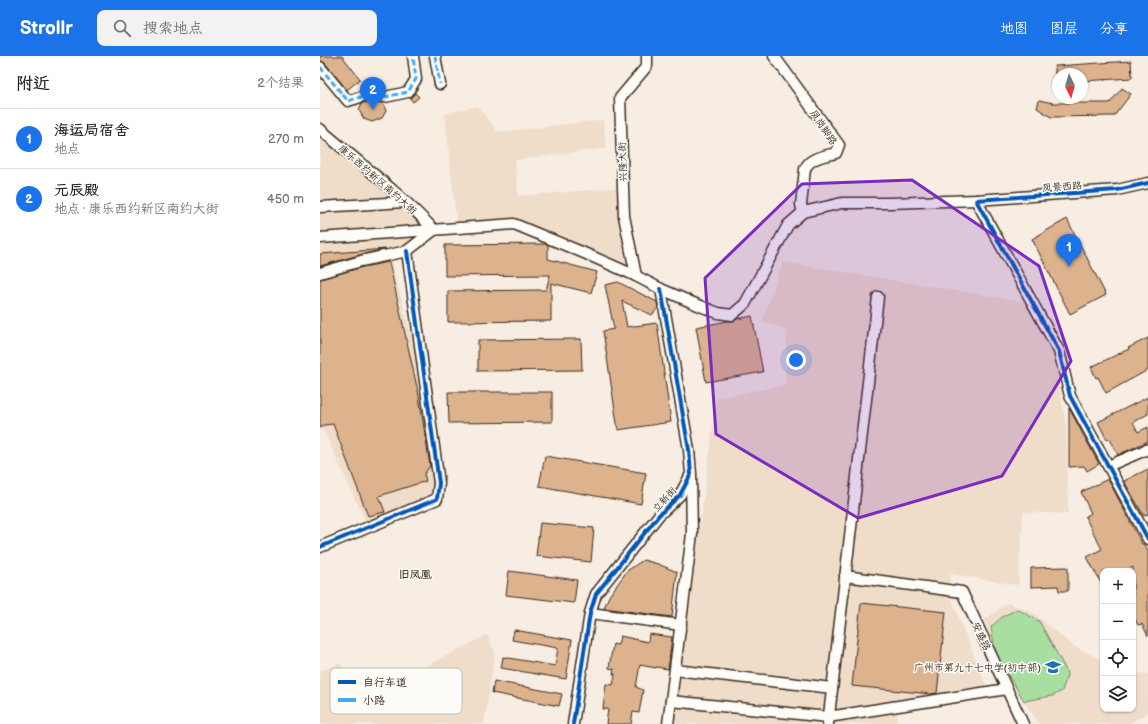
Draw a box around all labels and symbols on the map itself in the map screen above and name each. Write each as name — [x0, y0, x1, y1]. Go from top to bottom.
north arrow — [1052, 68, 1088, 104]
pin: 2 — [360, 77, 386, 110]
street label: 凤岗脚路 — [807, 108, 839, 147]
street label: 康乐西约新区南约大街 — [336, 142, 419, 217]
street label: 兴隆大街 — [616, 142, 630, 182]
street label: 凤景西路 — [1042, 180, 1082, 194]
pin: 1 — [1056, 234, 1082, 267]
your location — [786, 350, 806, 370]
street label: 立新街 — [650, 485, 679, 515]
district label: 旧凤凰 — [399, 568, 432, 581]
street label: 安盛路 — [969, 620, 993, 653]
school or university icon: 广州市第九十七中学(初中部) — [1044, 658, 1062, 676]
place label: 广州市第九十七中学(初中部) — [914, 662, 1041, 674]
legend — [330, 668, 462, 714]
text: 自行车道 — [363, 676, 407, 689]
text: 小路 — [363, 694, 385, 707]

